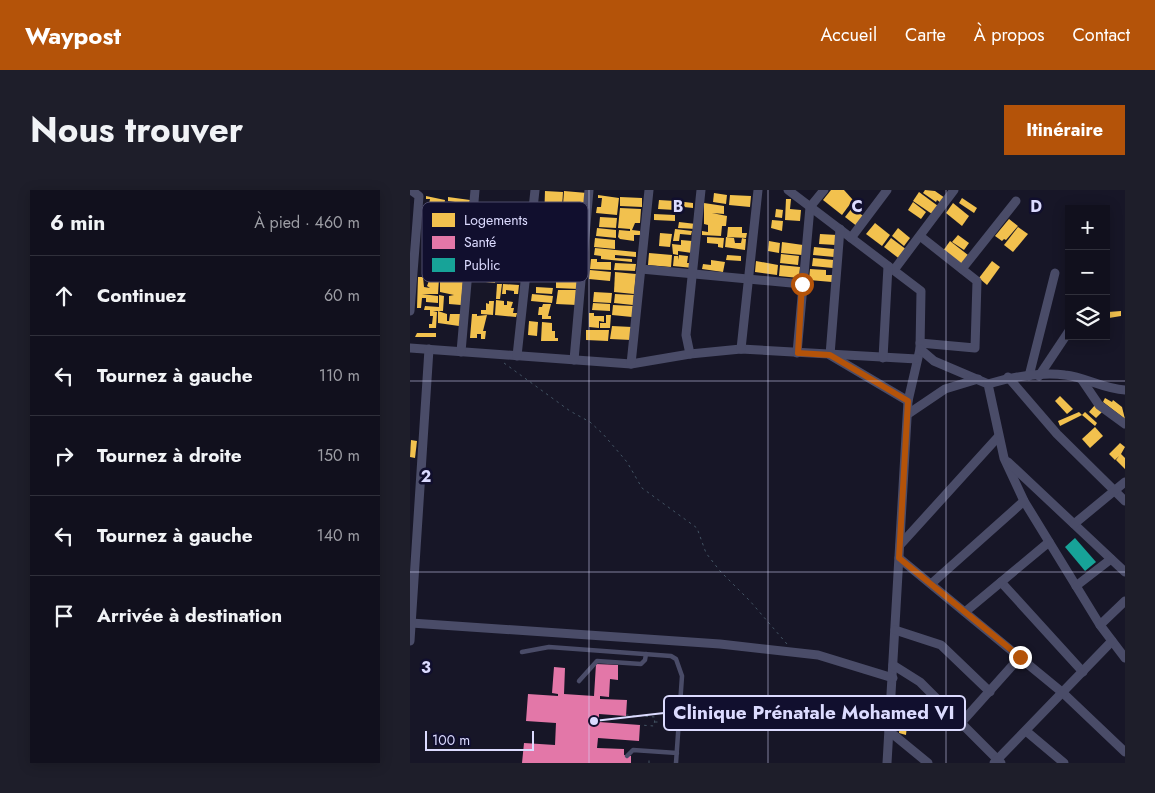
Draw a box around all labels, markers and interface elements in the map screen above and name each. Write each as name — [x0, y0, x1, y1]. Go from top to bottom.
text: Waypost — [25, 18, 121, 53]
text: Accueil — [820, 22, 877, 48]
text: Carte — [905, 22, 946, 48]
text: À propos — [974, 22, 1044, 48]
text: Contact — [1072, 22, 1130, 48]
text: Nous trouver — [30, 105, 243, 155]
button: Itinéraire — [1004, 105, 1125, 155]
text: B — [673, 195, 683, 218]
text: C — [851, 195, 863, 218]
text: D — [1030, 195, 1042, 218]
legend — [422, 202, 588, 282]
map controls — [1065, 205, 1110, 340]
button: + — [1065, 205, 1110, 250]
text: 6 min — [50, 208, 105, 238]
text: Logements — [464, 210, 528, 230]
text: À pied · 460 m — [254, 211, 360, 234]
text: Santé — [464, 232, 496, 252]
button: − — [1065, 250, 1110, 295]
text: Public — [464, 255, 500, 275]
route start — [791, 273, 814, 296]
icon: ahead — [50, 282, 78, 310]
text: Continuez — [97, 282, 186, 309]
text: 60 m — [324, 284, 360, 307]
button: layers — [1065, 295, 1110, 340]
icon: left — [50, 362, 78, 390]
text: Tournez à gauche — [97, 362, 253, 389]
text: 110 m — [319, 364, 360, 387]
icon: right — [50, 442, 78, 470]
text: Tournez à droite — [97, 442, 242, 469]
text: 150 m — [317, 444, 360, 467]
text: 2 — [421, 465, 431, 488]
icon: left — [50, 522, 78, 550]
text: Tournez à gauche — [97, 522, 253, 549]
text: 140 m — [317, 524, 360, 547]
icon: arrive — [50, 602, 78, 630]
text: Arrivée à destination — [97, 602, 282, 629]
route end — [1009, 646, 1032, 669]
text: 3 — [421, 656, 431, 679]
callout: Clinique Prénatale Mohamed VI — [664, 696, 965, 730]
text: Clinique Prénatale Mohamed VI — [673, 699, 955, 726]
scale bar — [425, 728, 534, 751]
text: 100 m — [432, 730, 470, 750]

